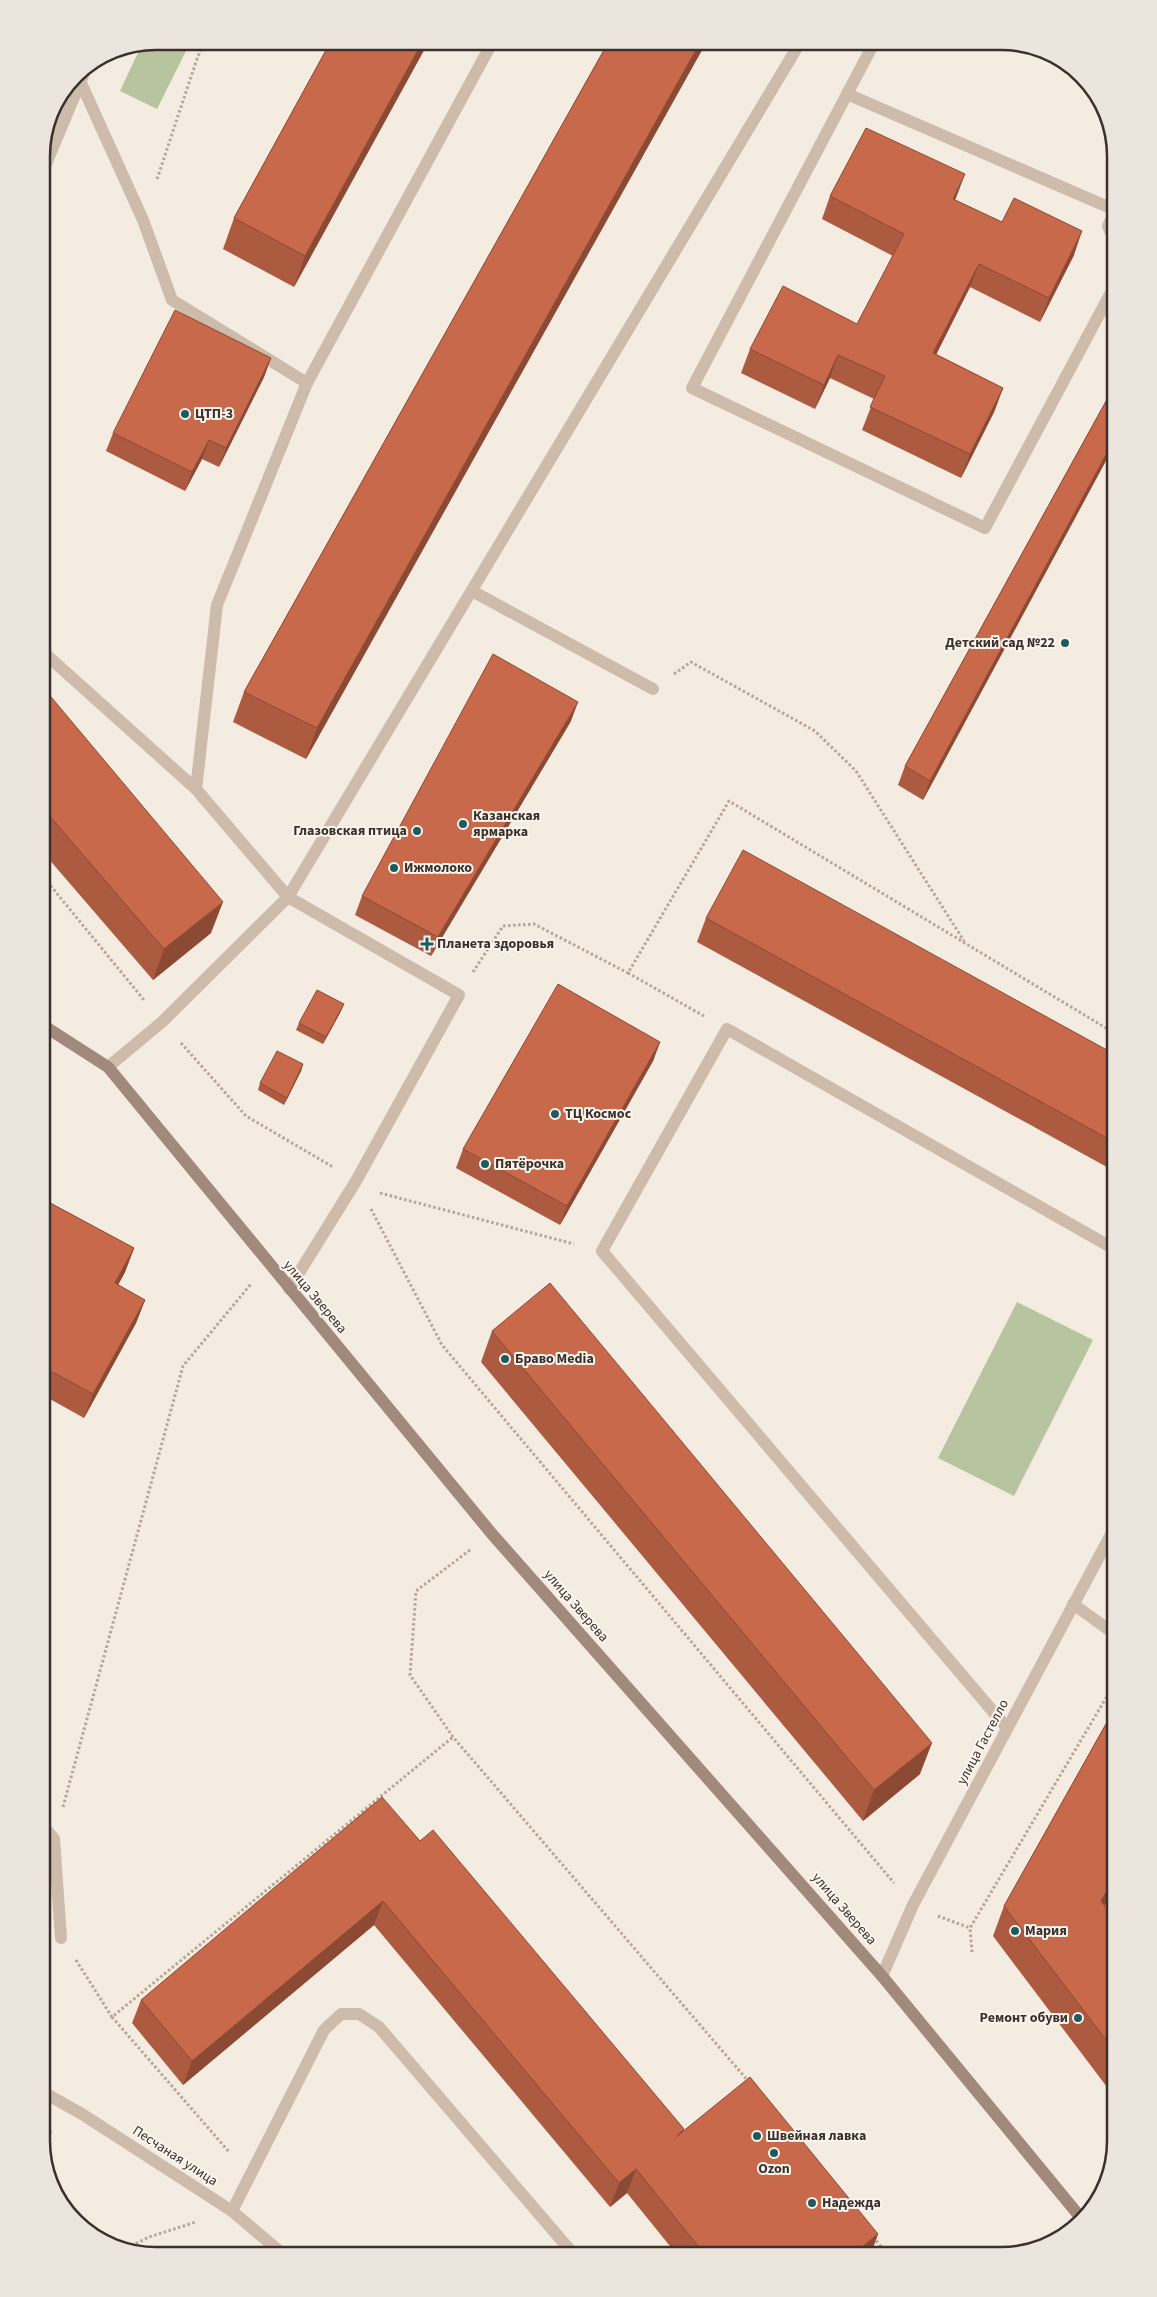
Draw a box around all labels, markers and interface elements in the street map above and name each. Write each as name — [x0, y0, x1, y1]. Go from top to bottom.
place label: ЦТП-3 — [195, 404, 233, 424]
marker: ЦТП-3 — [179, 408, 191, 420]
place label: Детский сад №22 — [945, 633, 1055, 653]
marker: Детский сад №22 — [1059, 637, 1071, 649]
place label: Казанская ярмарка — [473, 806, 540, 842]
marker: Казанская ярмарка — [457, 818, 469, 830]
place label: Глазовская птица — [293, 821, 407, 841]
marker: Глазовская птица — [411, 825, 423, 837]
place label: Ижмолоко — [404, 858, 472, 878]
marker: Ижмолоко — [388, 862, 400, 874]
place label: Планета здоровья — [437, 934, 554, 954]
marker: Планета здоровья — [421, 938, 433, 950]
place label: ТЦ Космос — [565, 1104, 632, 1124]
marker: ТЦ Космос — [549, 1108, 561, 1120]
place label: Пятёрочка — [495, 1154, 564, 1174]
marker: Пятёрочка — [479, 1158, 491, 1170]
street label: улица Зверева — [278, 1256, 352, 1338]
place label: Браво Media — [515, 1349, 594, 1369]
marker: Браво Media — [499, 1353, 511, 1365]
street label: улица Зверева — [539, 1565, 613, 1647]
street label: улица Гастелло — [952, 1696, 1014, 1788]
street label: улица Зверева — [807, 1868, 881, 1950]
place label: Мария — [1025, 1921, 1067, 1941]
marker: Мария — [1009, 1925, 1021, 1937]
place label: Ремонт обуви — [980, 2008, 1068, 2028]
marker: Ремонт обуви — [1072, 2012, 1084, 2024]
street label: Песчаная улица — [128, 2121, 222, 2191]
place label: Швейная лавка — [767, 2126, 866, 2146]
marker: Швейная лавка — [751, 2130, 763, 2142]
marker: Ozon — [768, 2147, 780, 2159]
place label: Ozon — [758, 2159, 790, 2179]
place label: Надежда — [822, 2193, 881, 2213]
marker: Надежда — [806, 2197, 818, 2209]

